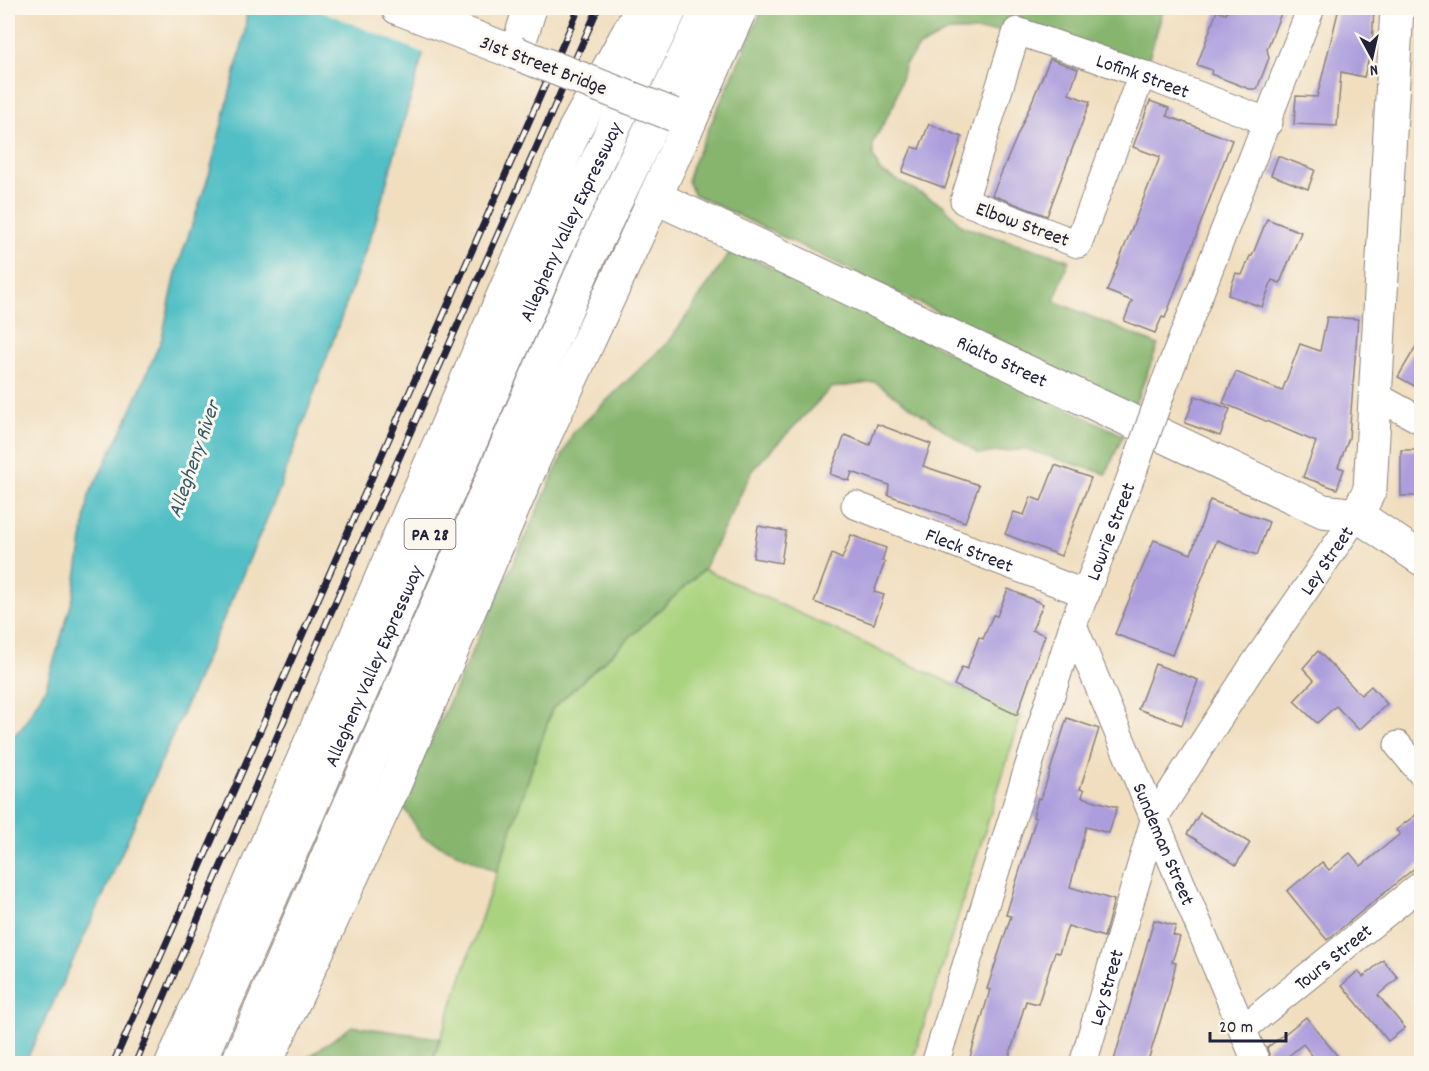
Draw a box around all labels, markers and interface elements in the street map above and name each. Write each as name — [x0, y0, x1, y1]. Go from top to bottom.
north arrow — [1342, 27, 1402, 87]
street label: 31st Street Bridge — [475, 30, 611, 104]
street label: Lofink Street — [1092, 48, 1192, 108]
text: N — [1368, 57, 1379, 81]
street label: Allegheny Valley Expressway — [514, 117, 631, 327]
street label: Elbow Street — [971, 196, 1073, 256]
street label: Rialto Street — [951, 330, 1051, 396]
water label: Allegheny River — [162, 396, 231, 522]
street label: Lowrie Street — [1081, 479, 1144, 585]
road number: PA 28 — [404, 519, 456, 549]
street label: Ley Street — [1295, 521, 1362, 602]
street label: Fleck Street — [921, 522, 1017, 582]
street label: Allegheny Valley Expressway — [319, 561, 432, 772]
street label: Sundeman Street — [1124, 779, 1200, 910]
street label: Tours Street — [1290, 919, 1379, 999]
street label: Ley Street — [1084, 947, 1133, 1030]
scale bar — [1210, 1005, 1286, 1043]
text: 20 m — [1219, 1016, 1253, 1041]

